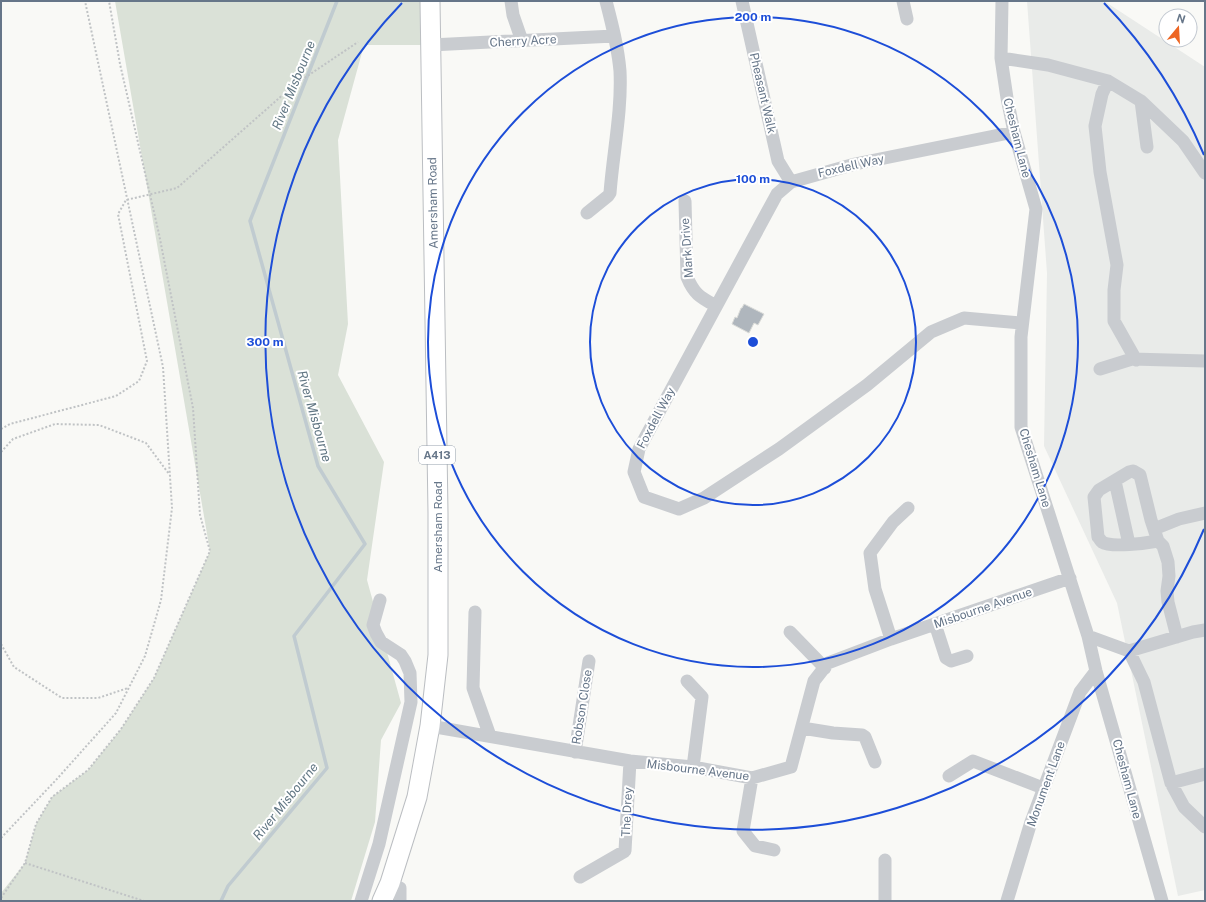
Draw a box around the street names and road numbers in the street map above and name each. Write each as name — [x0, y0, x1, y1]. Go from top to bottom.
street label: Cherry Acre — [489, 32, 557, 50]
street label: Pheasant Walk — [747, 51, 779, 135]
street label: Chesham Lane — [1000, 97, 1034, 180]
street label: Foxdell Way — [817, 151, 886, 180]
street label: Amersham Road — [425, 157, 441, 249]
street label: Mark Drive — [678, 217, 696, 279]
street label: Foxdell Way — [634, 384, 678, 451]
street label: Chesham Lane — [1016, 427, 1054, 509]
road number: A413 — [419, 446, 455, 464]
street label: Amersham Road — [431, 481, 445, 573]
street label: Misbourne Avenue — [932, 585, 1034, 631]
street label: Robson Close — [569, 668, 595, 745]
street label: Chesham Lane — [1110, 738, 1144, 821]
street label: Monument Lane — [1024, 739, 1068, 829]
street label: Misbourne Avenue — [646, 757, 750, 783]
street label: The Drey — [619, 786, 635, 837]

